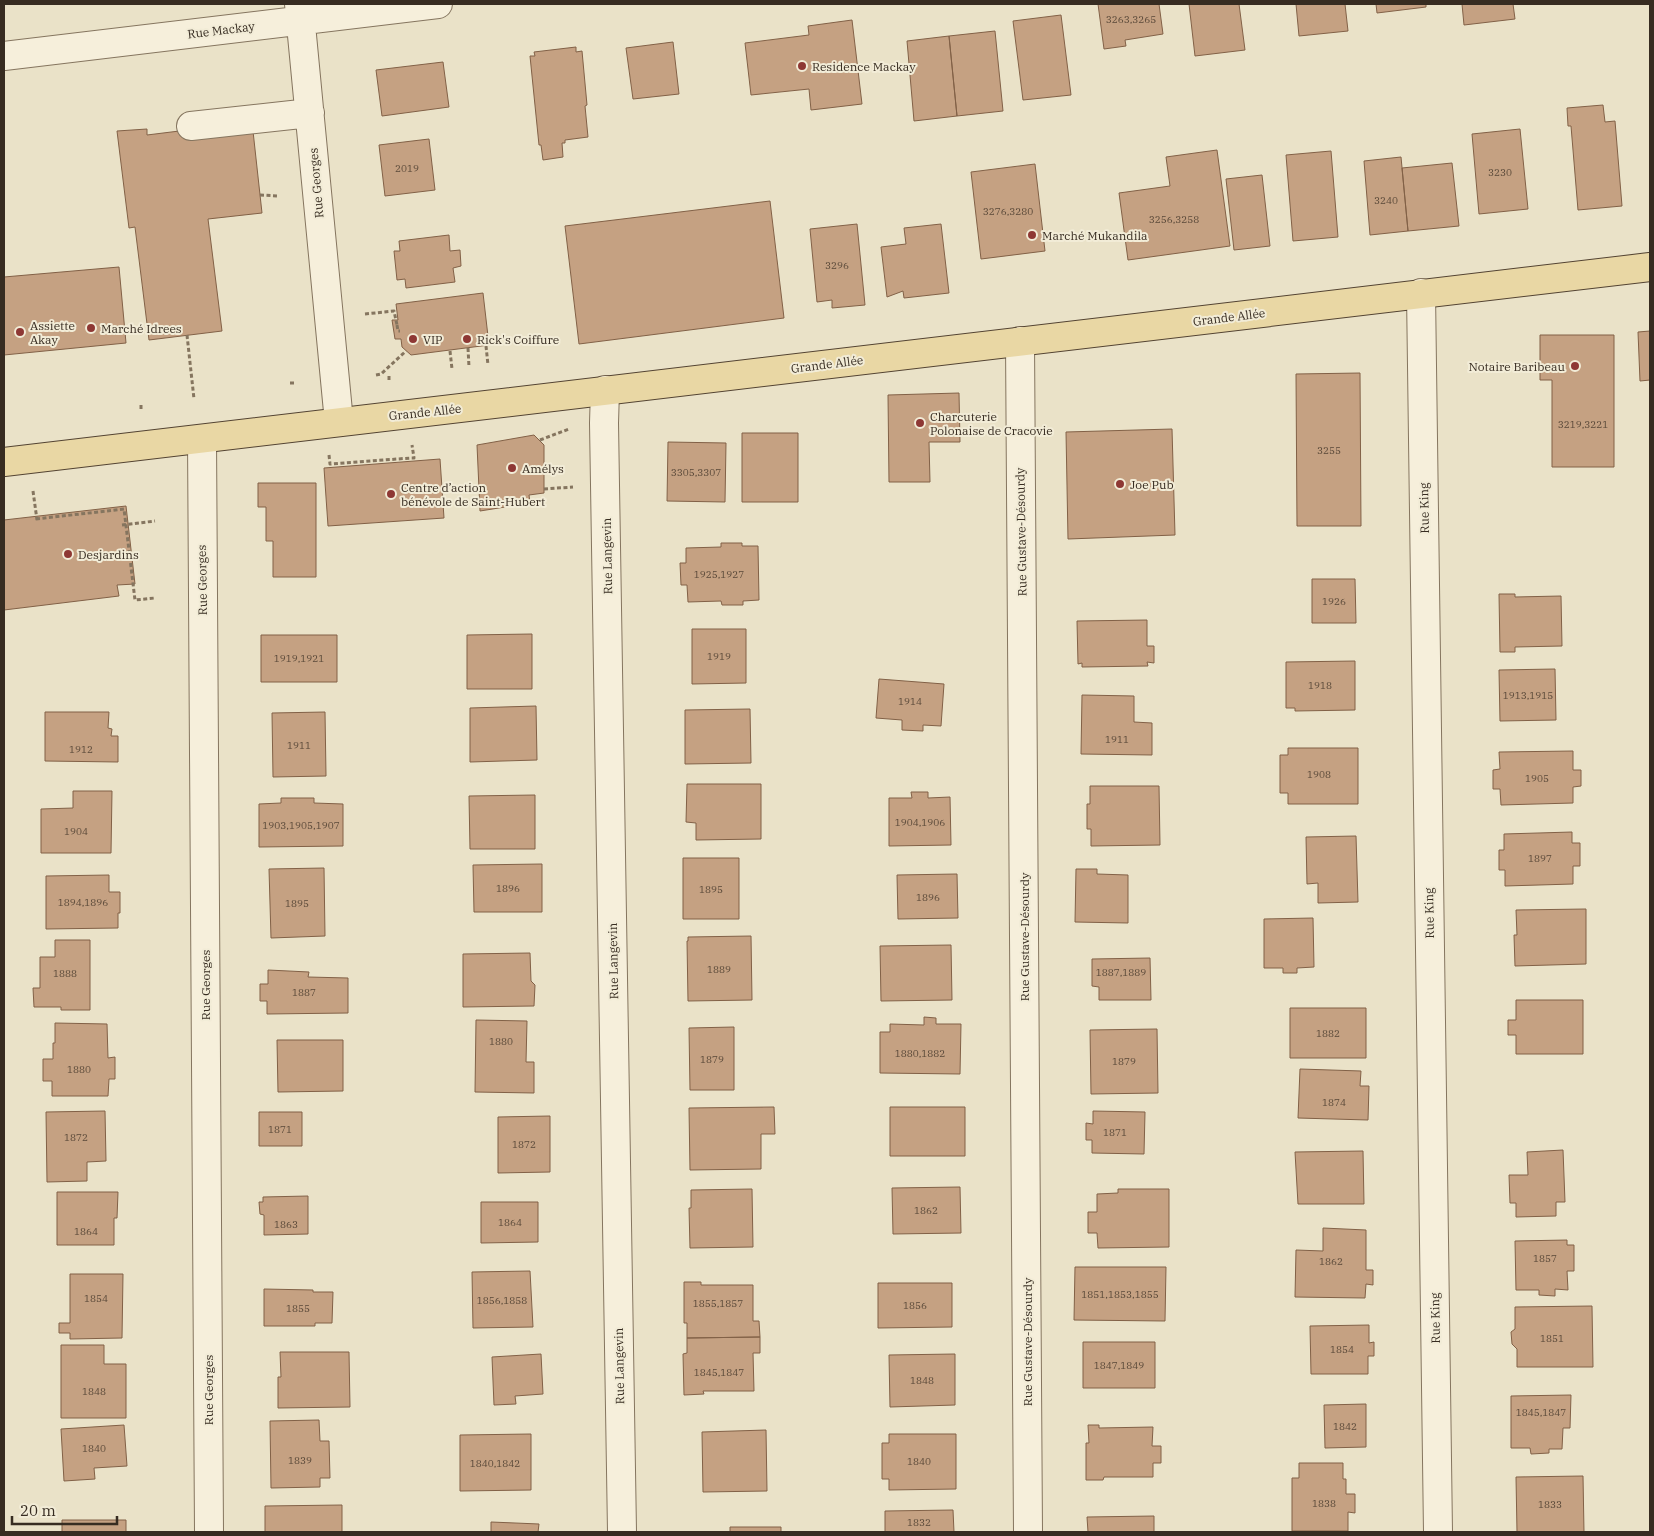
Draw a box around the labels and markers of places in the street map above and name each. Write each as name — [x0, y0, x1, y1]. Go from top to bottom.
place label: Residence Mackay — [812, 59, 916, 74]
marker: Residence Mackay — [796, 60, 808, 72]
place label: Marché Mukandila — [1042, 228, 1148, 243]
marker: Marché Mukandila — [1026, 229, 1038, 241]
place label: Assiette Akay — [30, 318, 75, 347]
place label: Marché Idrees — [101, 321, 182, 336]
marker: Marché Idrees — [85, 322, 97, 334]
marker: Assiette Akay — [14, 326, 26, 338]
place label: VIP — [423, 332, 443, 347]
place label: Rick's Coiffure — [477, 332, 559, 347]
marker: VIP — [407, 333, 419, 345]
marker: Rick's Coiffure — [461, 333, 473, 345]
place label: Notaire Baribeau — [1468, 359, 1566, 374]
marker: Notaire Baribeau — [1569, 360, 1581, 372]
place label: Charcuterie Polonaise de Cracovie — [930, 409, 1053, 438]
marker: Charcuterie Polonaise de Cracovie — [914, 417, 926, 429]
place label: Amélys — [522, 461, 564, 476]
marker: Amélys — [506, 462, 518, 474]
place label: Joe Pub — [1130, 477, 1174, 492]
marker: Joe Pub — [1114, 478, 1126, 490]
place label: Centre d’action bénévole de Saint-Hubert — [401, 480, 545, 509]
marker: Centre d’action bénévole de Saint-Hubert — [385, 488, 397, 500]
place label: Desjardins — [78, 547, 139, 562]
marker: Desjardins — [62, 548, 74, 560]

